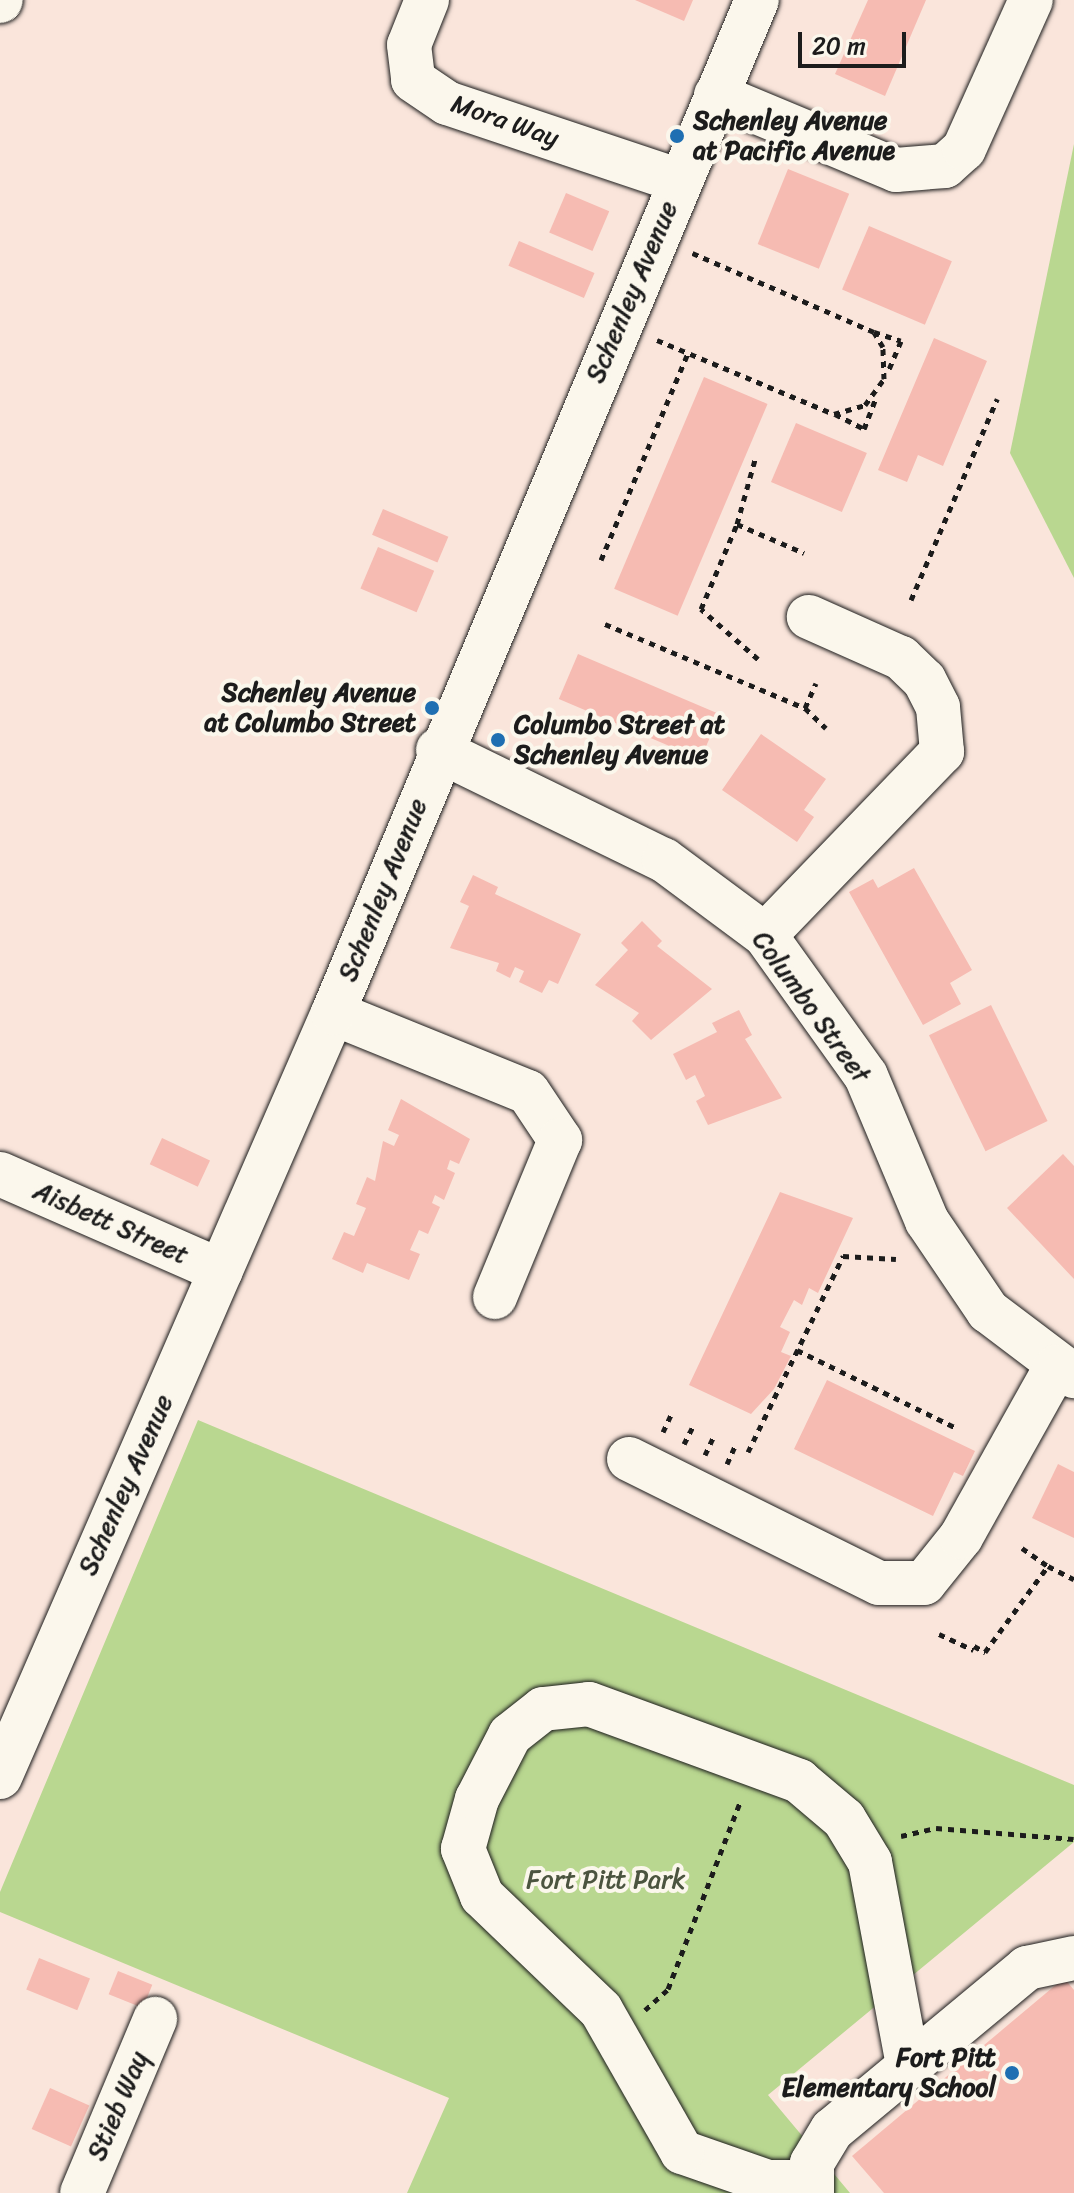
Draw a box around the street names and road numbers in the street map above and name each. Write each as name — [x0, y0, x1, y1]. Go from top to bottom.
street label: Mora Way — [447, 88, 563, 154]
street label: Schenley Avenue — [580, 196, 684, 388]
street label: Schenley Avenue — [332, 794, 434, 986]
street label: Columbo Street — [746, 925, 876, 1089]
street label: Aisbett Street — [28, 1175, 194, 1271]
street label: Schenley Avenue — [72, 1390, 180, 1580]
street label: Stieb Way — [81, 2047, 155, 2165]

